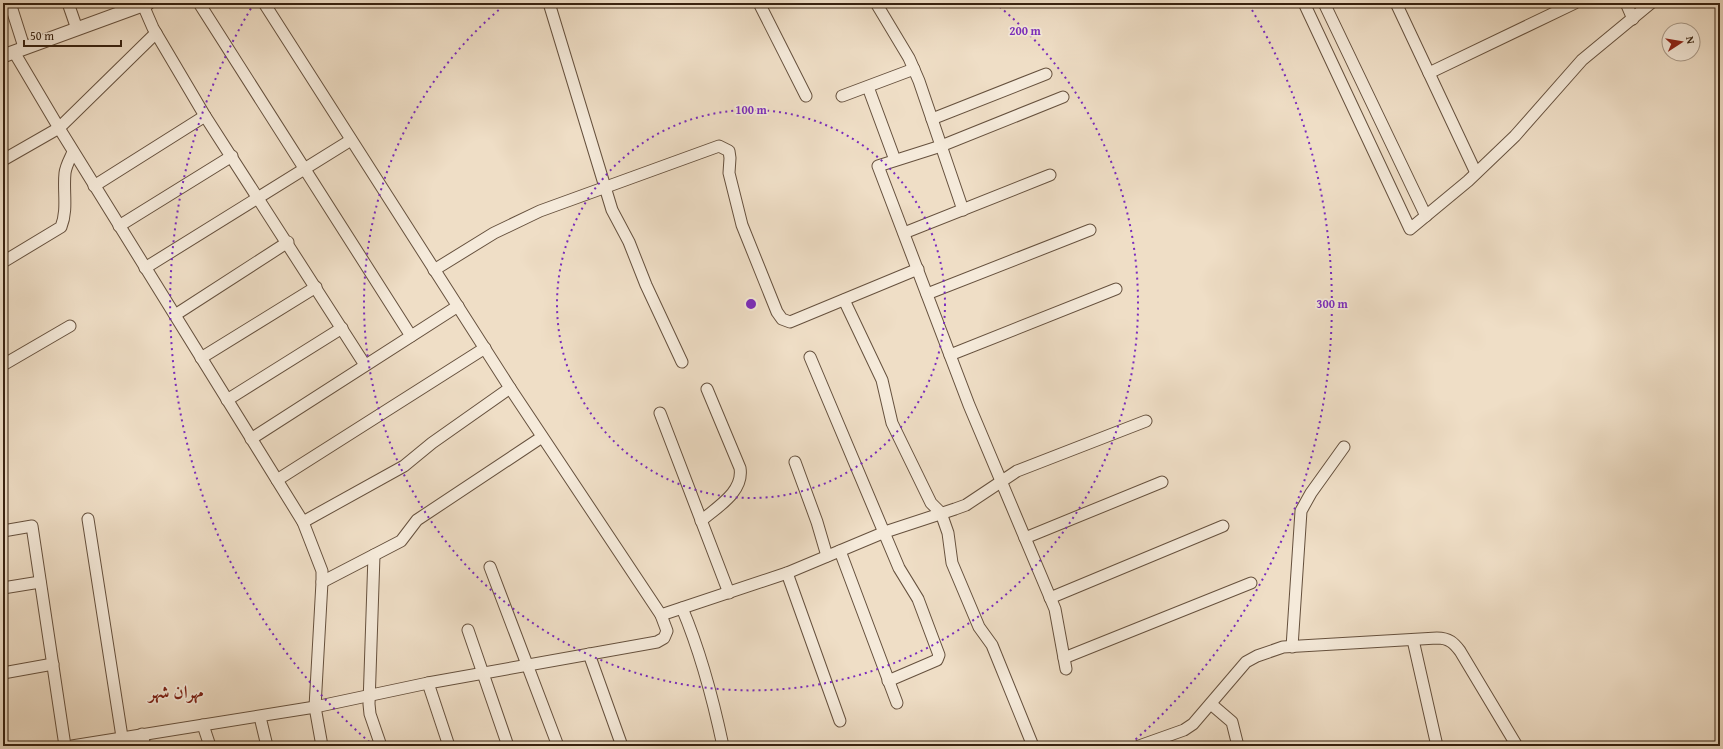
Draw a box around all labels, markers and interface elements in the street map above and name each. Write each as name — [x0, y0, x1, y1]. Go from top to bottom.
scale bar — [24, 22, 121, 48]
text: 200 m — [1009, 22, 1042, 39]
north arrow — [1661, 22, 1701, 62]
text: 50 m — [30, 27, 54, 44]
text: N — [1682, 35, 1700, 46]
text: 100 m — [735, 101, 768, 118]
text: 300 m — [1316, 295, 1349, 312]
centre of rings — [744, 297, 758, 311]
district label: مہران شہر — [147, 678, 203, 705]

